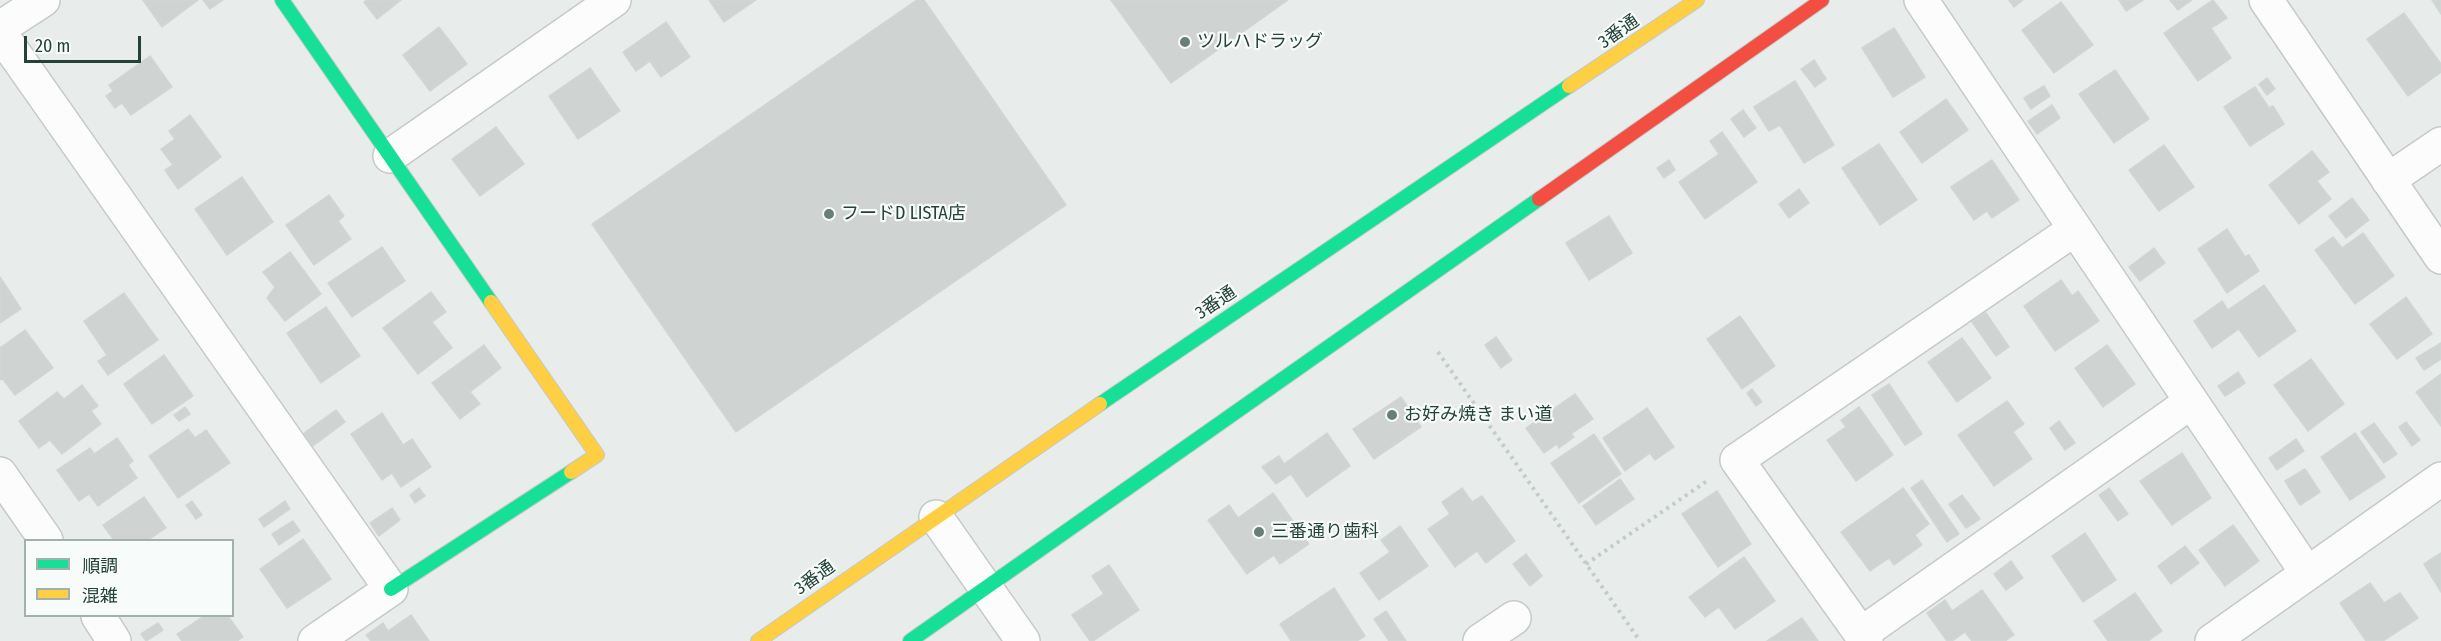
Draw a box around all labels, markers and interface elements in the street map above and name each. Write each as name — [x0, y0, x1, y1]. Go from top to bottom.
street label: 3番通 — [1595, 11, 1643, 53]
scale bar — [27, 24, 144, 62]
place label: ツルハドラッグ — [1197, 31, 1323, 53]
text: 20 m — [35, 35, 70, 57]
marker: ツルハドラッグ — [1178, 35, 1192, 49]
place label: フードD LISTA店 — [841, 203, 966, 225]
marker: フードD LISTA店 — [822, 207, 836, 221]
street label: 3番通 — [1192, 282, 1240, 324]
place label: お好み焼き まい道 — [1404, 404, 1552, 426]
marker: お好み焼き まい道 — [1385, 408, 1399, 422]
place label: 三番通り歯科 — [1271, 521, 1379, 543]
marker: 三番通り歯科 — [1252, 525, 1266, 539]
legend — [24, 539, 234, 617]
text: 順調 — [82, 555, 118, 577]
street label: 3番通 — [791, 556, 839, 600]
text: 混雑 — [82, 585, 118, 607]

